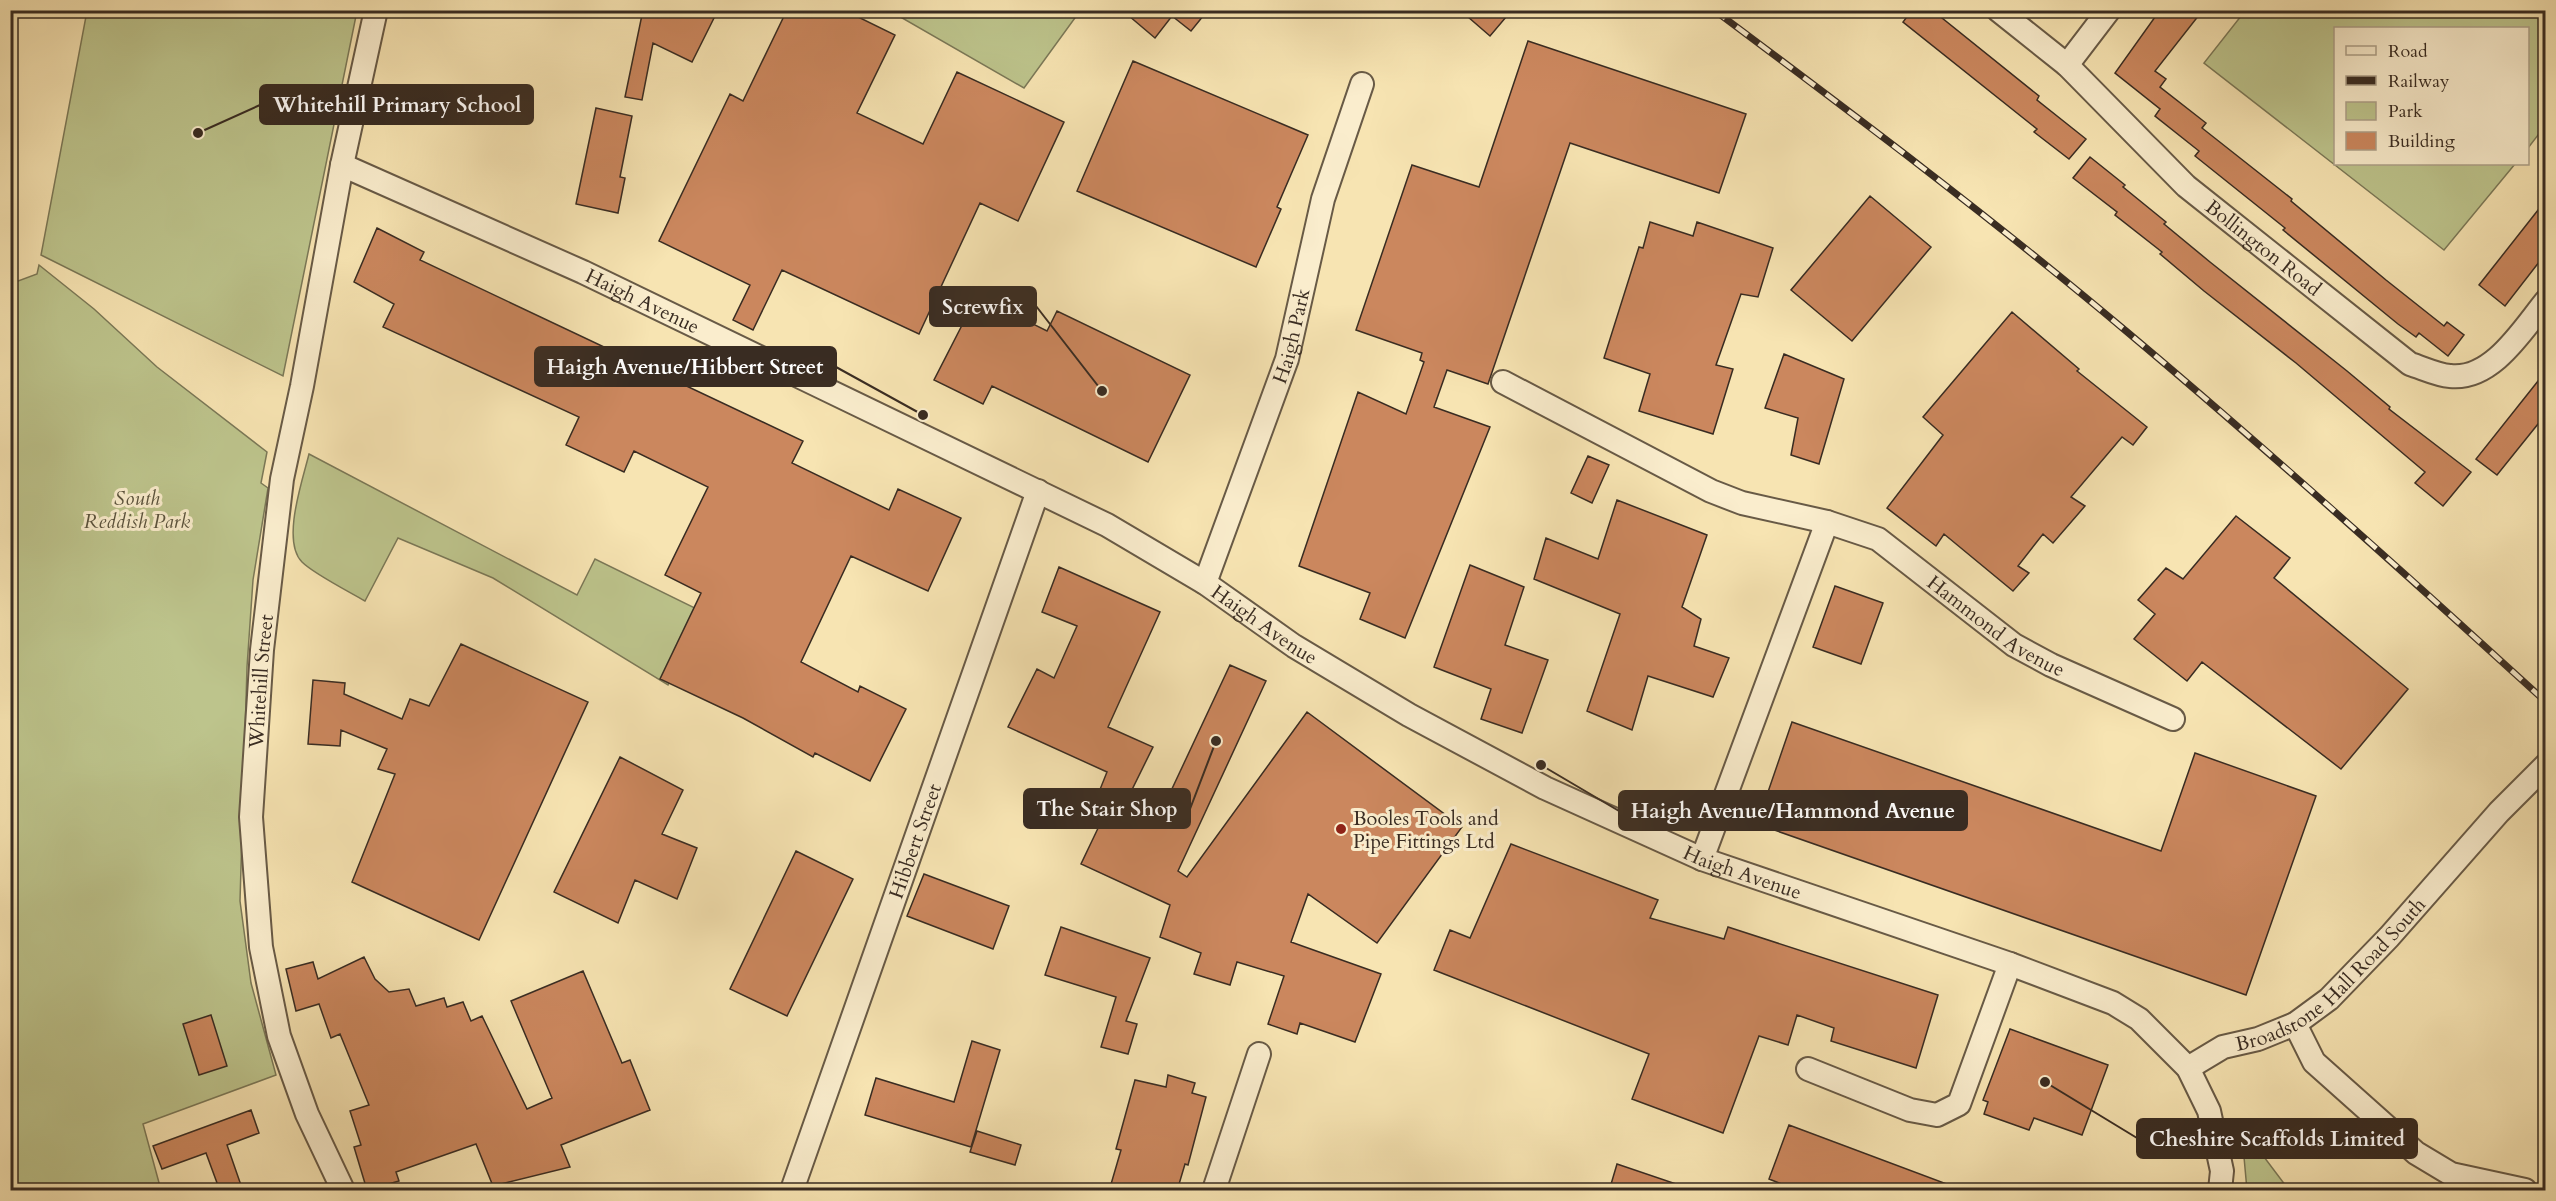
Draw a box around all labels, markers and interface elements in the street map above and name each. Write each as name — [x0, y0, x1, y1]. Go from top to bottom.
legend — [2334, 27, 2529, 165]
text: Road — [2388, 39, 2428, 64]
text: Railway — [2388, 69, 2450, 94]
callout: Whitehill Primary School — [260, 85, 533, 124]
text: Whitehill Primary School — [272, 91, 521, 120]
text: Park — [2388, 99, 2423, 124]
text: Building — [2388, 129, 2456, 154]
street label: Bollington Road — [2200, 194, 2327, 303]
street label: Haigh Avenue — [581, 262, 704, 340]
street label: Haigh Park — [1266, 286, 1317, 387]
callout: Screwfix — [930, 287, 1036, 326]
text: Screwfix — [942, 293, 1025, 322]
callout: Haigh Avenue/Hibbert Street — [535, 347, 836, 386]
text: Haigh Avenue/Hibbert Street — [546, 353, 824, 382]
park label: South Reddish Park — [84, 485, 190, 535]
street label: Hammond Avenue — [1921, 569, 2069, 683]
street label: Haigh Avenue — [1206, 579, 1322, 671]
street label: Whitehill Street — [242, 612, 280, 750]
street label: Hibbert Street — [883, 779, 948, 902]
callout: The Stair Shop — [1024, 789, 1190, 828]
callout: Haigh Avenue/Hammond Avenue — [1619, 791, 1967, 830]
text: The Stair Shop — [1036, 795, 1178, 824]
text: Haigh Avenue/Hammond Avenue — [1631, 797, 1955, 826]
place label: Booles Tools and Pipe Fittings Ltd — [1353, 805, 1499, 855]
marker: Booles Tools and Pipe Fittings Ltd — [1334, 822, 1348, 836]
street label: Haigh Avenue — [1679, 839, 1805, 906]
street label: Broadstone Hall Road South — [2233, 892, 2432, 1058]
callout: Cheshire Scaffolds Limited — [2137, 1119, 2417, 1158]
text: Cheshire Scaffolds Limited — [2149, 1125, 2405, 1154]

